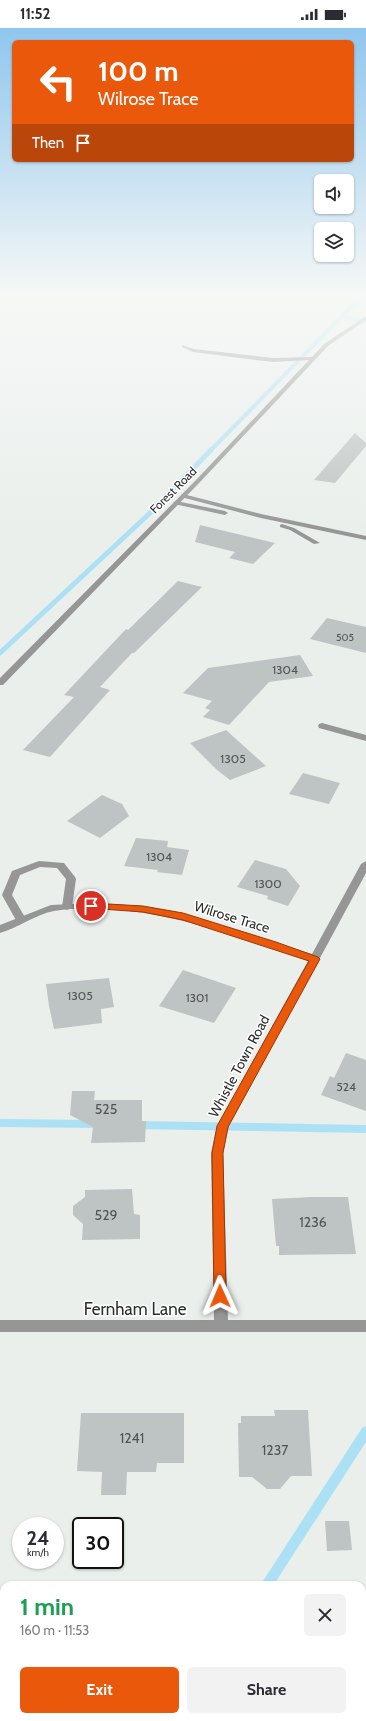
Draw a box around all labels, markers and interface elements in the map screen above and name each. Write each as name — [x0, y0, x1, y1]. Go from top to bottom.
text: 11:52 — [20, 5, 50, 23]
text: 100 m — [98, 54, 179, 88]
icon: left — [32, 56, 84, 108]
text: Wilrose Trace — [98, 88, 199, 110]
icon: arrive — [72, 132, 94, 154]
text: Then — [32, 134, 64, 152]
map controls — [314, 174, 354, 262]
button: sound — [314, 174, 354, 214]
button: layers — [314, 222, 354, 262]
street label: Forest Road — [147, 464, 199, 516]
house number: 505 — [336, 631, 354, 644]
house number: 1304 — [272, 662, 298, 677]
house number: 1305 — [220, 751, 246, 766]
house number: 1304 — [146, 849, 172, 864]
house number: 1300 — [254, 876, 282, 891]
pin — [74, 889, 108, 923]
icon: arrive — [80, 895, 102, 917]
street label: Wilrose Trace — [192, 897, 272, 937]
house number: 1305 — [67, 988, 93, 1003]
house number: 1301 — [186, 990, 208, 1005]
street label: Whistle Town Road — [204, 1012, 274, 1120]
house number: 524 — [336, 1079, 356, 1094]
house number: 525 — [95, 1100, 117, 1118]
house number: 529 — [95, 1206, 117, 1224]
house number: 1236 — [299, 1213, 327, 1231]
position arrow — [199, 1275, 241, 1317]
street label: Fernham Lane — [84, 1299, 187, 1319]
house number: 1241 — [120, 1429, 144, 1447]
house number: 1237 — [262, 1441, 288, 1459]
speed limit sign: 30 — [72, 1517, 124, 1569]
text: 24 — [27, 1526, 50, 1550]
text: km/h — [27, 1546, 49, 1559]
text: 1 min — [20, 1592, 74, 1621]
button: close — [304, 1594, 346, 1636]
text: 160 m · 11:53 — [20, 1622, 89, 1638]
button: Exit — [20, 1667, 179, 1713]
button: Share — [187, 1667, 346, 1713]

